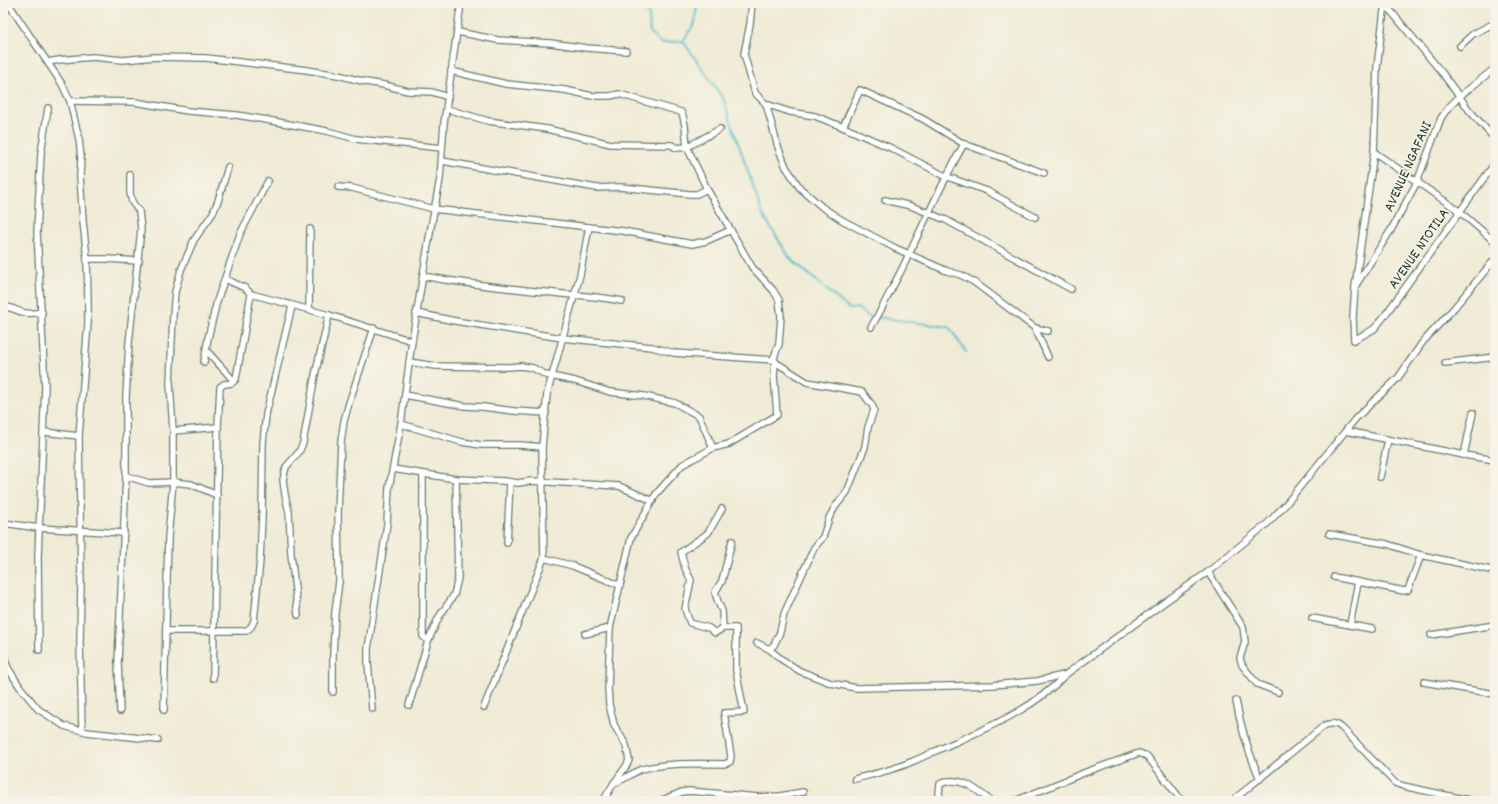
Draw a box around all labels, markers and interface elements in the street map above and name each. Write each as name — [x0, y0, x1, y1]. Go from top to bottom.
street label: AVENUE NGAFANI — [1379, 118, 1439, 216]
street label: AVENUE NTOTILA — [1384, 204, 1456, 294]

